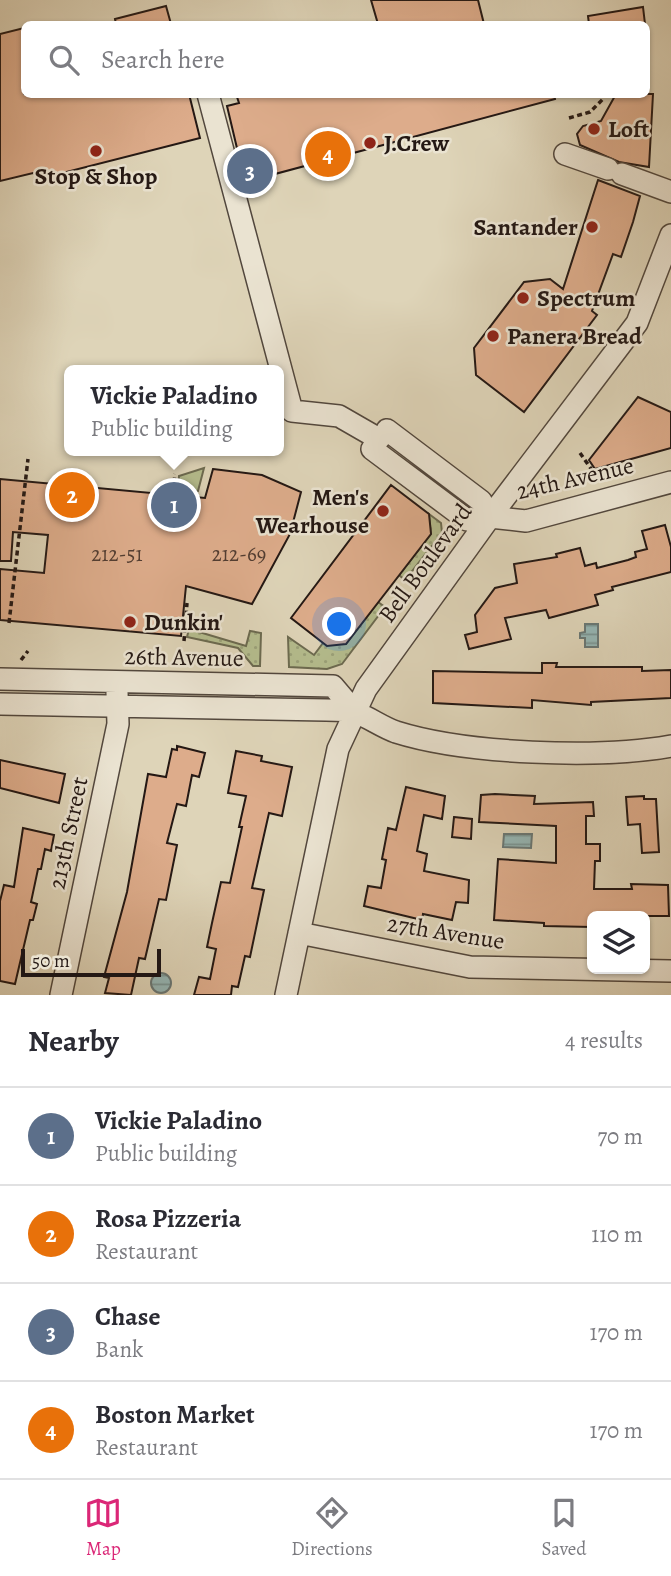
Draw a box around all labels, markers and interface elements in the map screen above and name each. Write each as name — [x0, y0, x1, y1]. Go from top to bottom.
search box — [21, 21, 650, 98]
icon: search — [45, 41, 83, 79]
text: Search here — [101, 42, 225, 77]
place label: Loft — [608, 113, 649, 145]
marker: Loft — [586, 121, 602, 137]
place label: J.Crew — [384, 127, 450, 159]
pin: 4 — [305, 128, 351, 180]
marker: J.Crew — [362, 135, 378, 151]
marker: Stop & Shop — [88, 143, 104, 159]
pin: 3 — [227, 145, 273, 197]
place label: Stop & Shop — [35, 160, 158, 192]
place label: Santander — [473, 211, 578, 243]
marker: Santander — [584, 219, 600, 235]
place label: Spectrum — [537, 282, 635, 314]
marker: Spectrum — [515, 290, 531, 306]
place label: Panera Bread — [507, 320, 642, 352]
marker: Panera Bread — [485, 328, 501, 344]
popup — [64, 365, 284, 456]
text: Vickie Paladino — [90, 378, 258, 413]
text: Public building — [90, 413, 233, 444]
street label: 24th Avenue — [513, 449, 637, 507]
pin: 2 — [49, 469, 95, 521]
pin: 1 — [151, 479, 197, 531]
place label: Men's Wearhouse — [255, 481, 369, 541]
street label: Bell Boulevard — [371, 497, 479, 629]
marker: Men's Wearhouse — [375, 503, 391, 519]
house number: 212-51 — [91, 540, 143, 568]
house number: 212-69 — [212, 540, 266, 568]
place label: Dunkin' — [144, 606, 223, 638]
your location — [322, 607, 356, 641]
marker: Dunkin' — [122, 614, 138, 630]
street label: 26th Avenue — [124, 640, 244, 674]
street label: 213th Street — [40, 774, 96, 892]
street label: 27th Avenue — [385, 907, 507, 957]
map controls — [587, 911, 650, 974]
button: layers — [587, 911, 650, 974]
scale bar — [21, 946, 161, 978]
text: 50 m — [32, 948, 70, 974]
text: Nearby — [28, 1021, 119, 1061]
text: 4 results — [565, 1025, 643, 1056]
text: Vickie Paladino — [95, 1103, 262, 1138]
text: 1 — [47, 1121, 55, 1152]
text: 70 m — [597, 1121, 643, 1152]
text: Public building — [95, 1138, 237, 1169]
text: Rosa Pizzeria — [95, 1201, 241, 1236]
text: 2 — [45, 1219, 57, 1250]
text: 110 m — [591, 1219, 643, 1250]
text: Restaurant — [95, 1236, 198, 1267]
text: Chase — [95, 1299, 160, 1334]
text: 3 — [46, 1317, 56, 1348]
text: 170 m — [590, 1317, 643, 1348]
text: Bank — [95, 1334, 143, 1365]
text: Boston Market — [95, 1397, 255, 1432]
text: 4 — [46, 1415, 56, 1446]
text: 170 m — [590, 1415, 643, 1446]
text: Restaurant — [95, 1432, 198, 1463]
tab: Map — [84, 1494, 122, 1562]
tab: Directions — [291, 1494, 373, 1562]
tab: Saved — [542, 1494, 587, 1562]

